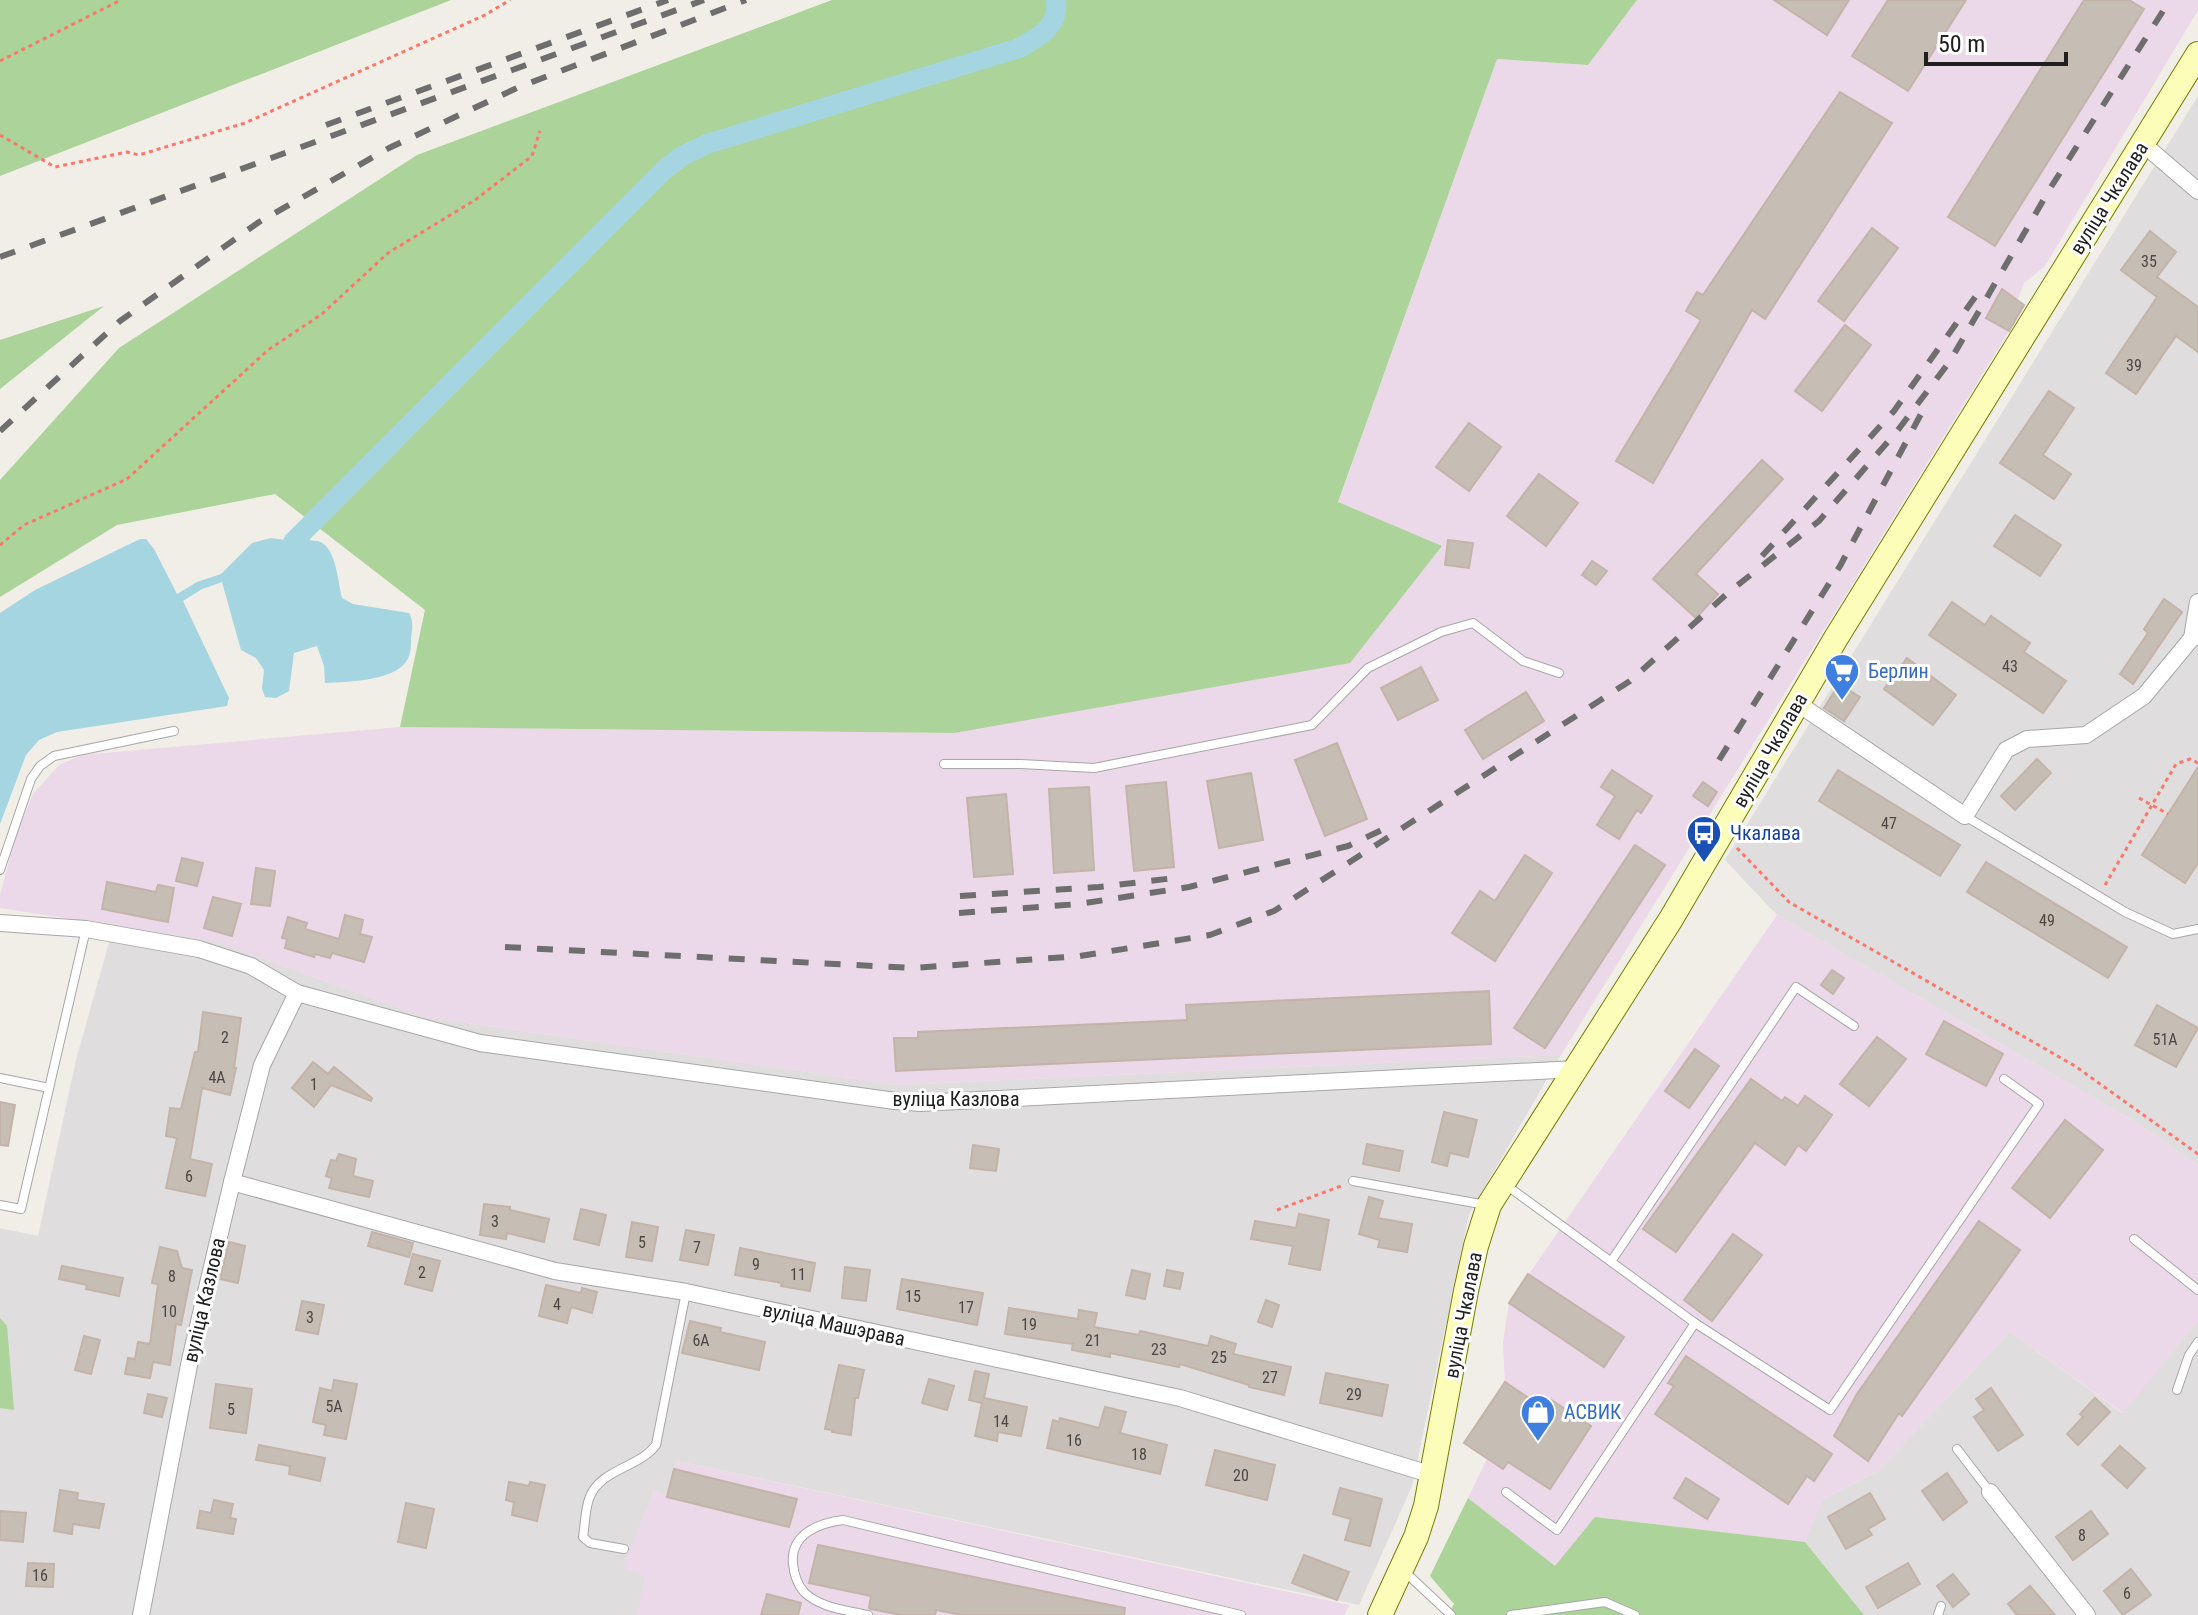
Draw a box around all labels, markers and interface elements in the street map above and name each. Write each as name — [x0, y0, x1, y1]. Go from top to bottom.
scale bar — [1926, 16, 2066, 66]
text: 50 m — [1938, 30, 1985, 58]
street label: вуліца Чкалава — [2065, 137, 2153, 259]
house number: 35 — [2141, 252, 2157, 271]
house number: 39 — [2126, 356, 2142, 375]
supermarket icon: Берлин — [1823, 652, 1861, 702]
house number: 43 — [2002, 657, 2018, 676]
place label: Берлин — [1868, 659, 1929, 683]
street label: вуліца Чкалава — [1728, 689, 1812, 811]
bus stop icon: Чкалава — [1685, 814, 1723, 864]
house number: 47 — [1881, 814, 1897, 833]
place label: Чкалава — [1730, 821, 1801, 845]
house number: 49 — [2039, 911, 2055, 930]
house number: 2 — [221, 1028, 229, 1047]
house number: 51А — [2152, 1030, 2178, 1049]
house number: 4А — [208, 1068, 226, 1087]
house number: 1 — [310, 1075, 318, 1094]
street label: вуліца Казлова — [893, 1087, 1019, 1111]
house number: 6 — [185, 1167, 193, 1186]
house number: 3 — [491, 1212, 499, 1231]
house number: 5 — [638, 1233, 646, 1252]
street label: вуліца Казлова — [178, 1235, 230, 1365]
house number: 7 — [693, 1238, 701, 1257]
street label: вуліца Чкалава — [1439, 1250, 1487, 1380]
house number: 9 — [752, 1255, 760, 1274]
house number: 2 — [418, 1263, 426, 1282]
house number: 11 — [790, 1265, 806, 1284]
house number: 8 — [168, 1267, 176, 1286]
house number: 15 — [905, 1287, 921, 1306]
house number: 4 — [553, 1295, 561, 1314]
street label: вуліца Машэрава — [761, 1297, 907, 1351]
house number: 17 — [958, 1298, 974, 1317]
house number: 10 — [161, 1302, 177, 1321]
house number: 3 — [306, 1308, 314, 1327]
house number: 19 — [1021, 1315, 1037, 1334]
house number: 6А — [692, 1331, 710, 1350]
house number: 21 — [1085, 1331, 1101, 1350]
house number: 23 — [1151, 1340, 1167, 1359]
house number: 25 — [1211, 1348, 1227, 1367]
house number: 27 — [1262, 1368, 1278, 1387]
house number: 29 — [1346, 1385, 1362, 1404]
shop icon: АСВИК — [1519, 1393, 1557, 1443]
house number: 5А — [325, 1397, 343, 1416]
house number: 5 — [227, 1400, 235, 1419]
place label: АСВИК — [1564, 1400, 1622, 1424]
house number: 14 — [993, 1412, 1009, 1431]
house number: 16 — [1066, 1431, 1082, 1450]
house number: 18 — [1131, 1445, 1147, 1464]
house number: 20 — [1233, 1466, 1249, 1485]
house number: 8 — [2078, 1526, 2086, 1545]
house number: 16 — [32, 1566, 48, 1585]
house number: 6 — [2123, 1584, 2131, 1603]

